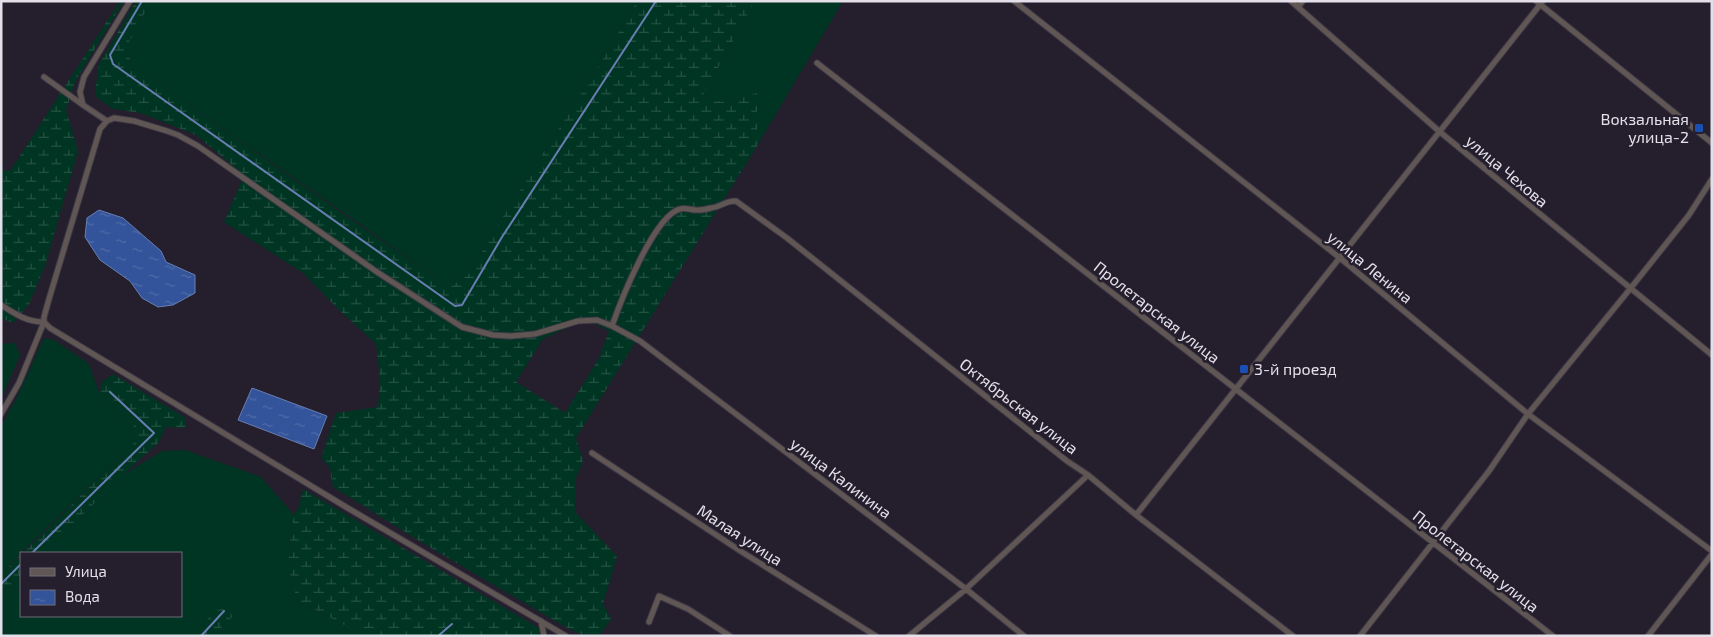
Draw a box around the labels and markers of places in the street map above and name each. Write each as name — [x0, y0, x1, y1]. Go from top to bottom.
place label: Вокзальная улица-2 — [1601, 109, 1689, 147]
marker: Вокзальная улица-2 — [1693, 122, 1705, 134]
place label: 3-й проезд — [1254, 359, 1337, 378]
marker: 3-й проезд — [1238, 363, 1250, 375]

